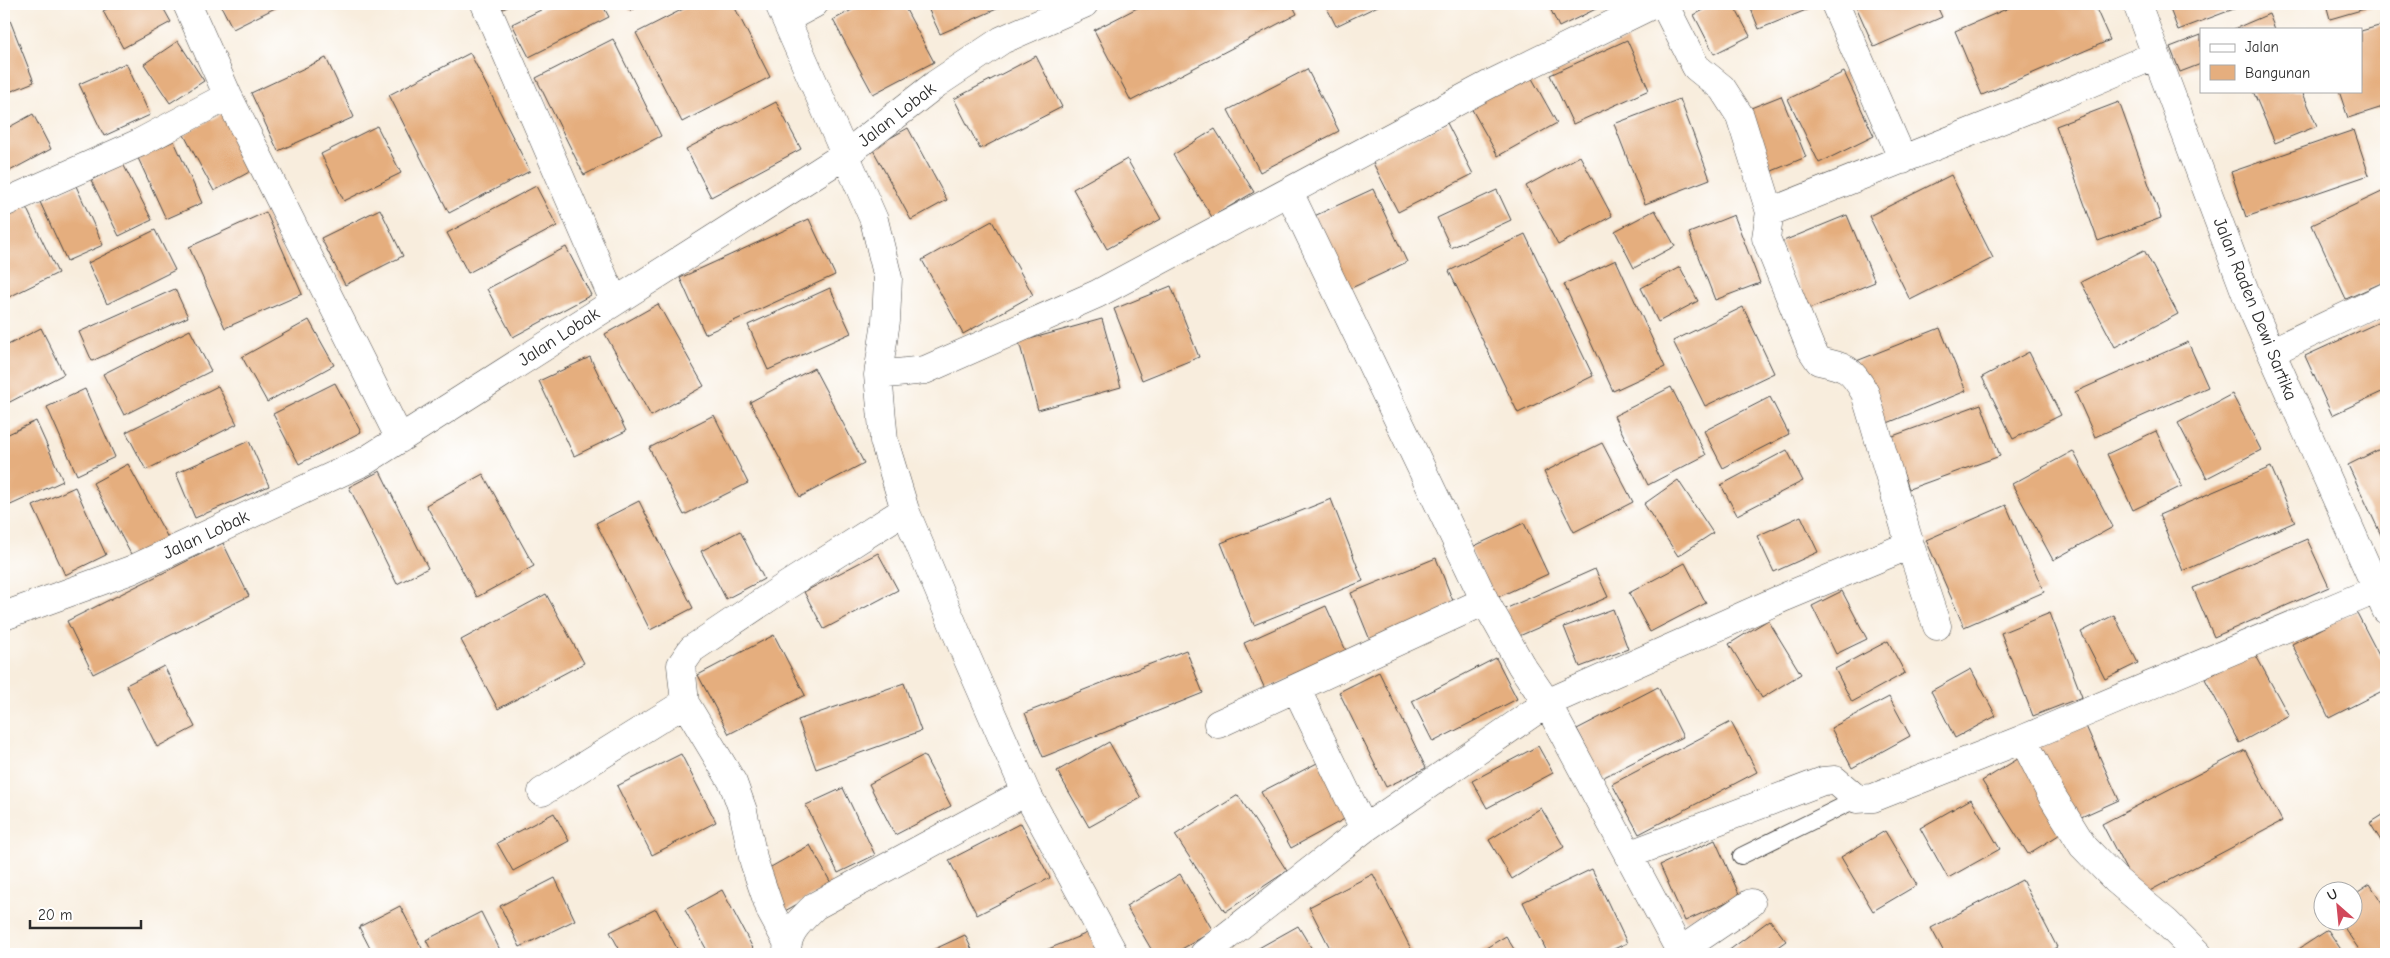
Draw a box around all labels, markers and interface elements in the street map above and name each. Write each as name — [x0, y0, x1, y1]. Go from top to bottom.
legend — [2200, 28, 2362, 92]
text: Jalan — [2245, 38, 2279, 56]
text: Bangunan — [2245, 64, 2310, 82]
street label: Jalan Lobak — [854, 78, 940, 152]
street label: Jalan Raden Dewi Sartika — [2209, 214, 2301, 404]
street label: Jalan Lobak — [514, 303, 604, 371]
street label: Jalan Lobak — [160, 506, 253, 564]
north arrow — [2312, 880, 2362, 930]
text: U — [2324, 885, 2340, 905]
scale bar — [30, 898, 141, 930]
text: 20 m — [38, 906, 72, 924]

